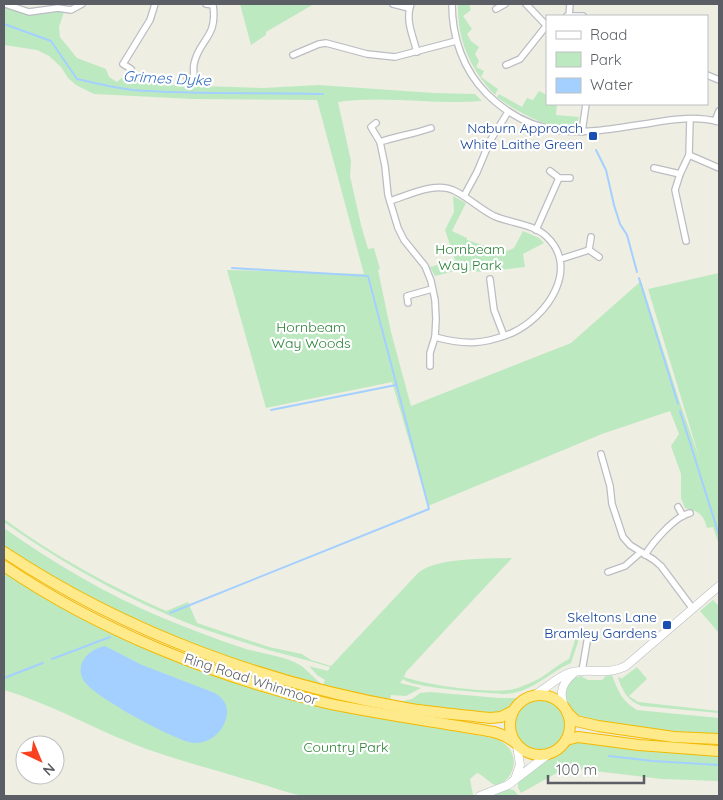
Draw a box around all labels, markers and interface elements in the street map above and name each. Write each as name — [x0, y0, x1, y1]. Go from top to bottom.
legend — [546, 15, 708, 105]
text: Road — [590, 25, 627, 44]
text: Park — [590, 50, 622, 69]
water label: Grimes Dyke — [122, 66, 212, 90]
text: Water — [590, 75, 633, 94]
place label: Naburn Approach White Laithe Green — [460, 119, 583, 153]
marker: Naburn Approach White Laithe Green — [587, 130, 599, 142]
park label: Hornbeam Way Park — [435, 240, 505, 274]
park label: Hornbeam Way Woods — [272, 318, 350, 352]
place label: Skeltons Lane Bramley Gardens — [544, 608, 657, 642]
marker: Skeltons Lane Bramley Gardens — [661, 619, 673, 631]
street label: Ring Road Whinmoor — [182, 649, 321, 709]
north arrow — [15, 735, 65, 785]
park label: Country Park — [303, 738, 389, 756]
scale bar — [548, 752, 644, 784]
text: N — [39, 759, 59, 779]
text: 100 m — [556, 760, 597, 779]

